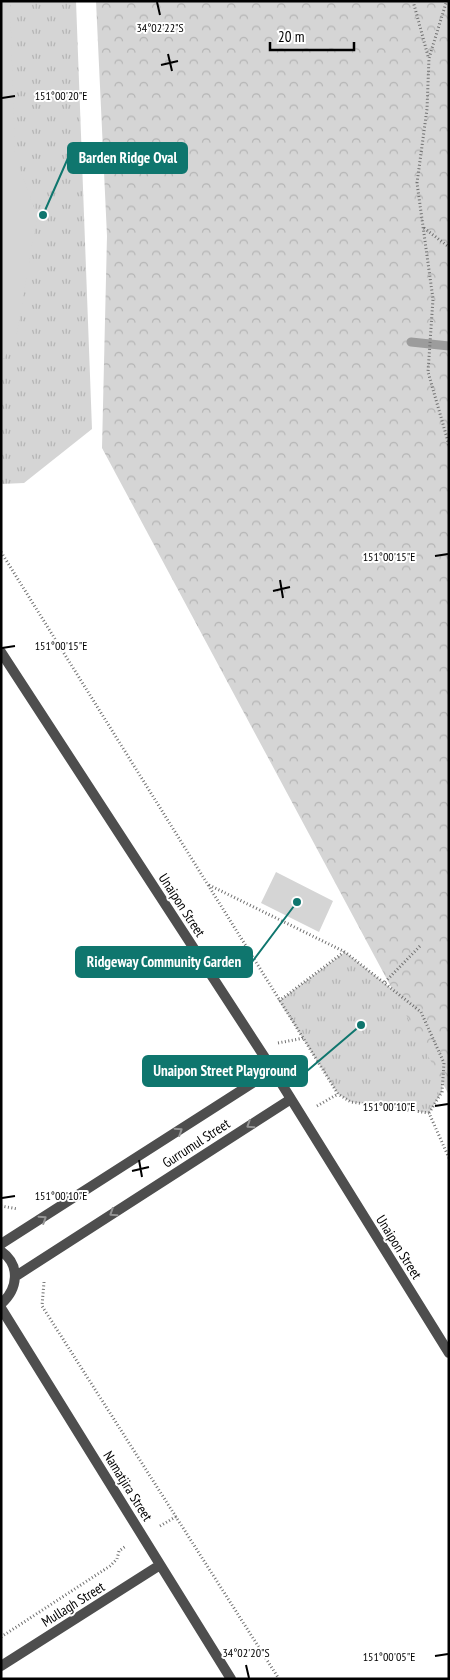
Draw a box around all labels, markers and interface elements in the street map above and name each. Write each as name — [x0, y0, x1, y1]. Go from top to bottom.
text: 34°02'22"S — [136, 20, 184, 35]
scale bar — [270, 20, 354, 52]
text: 20 m — [278, 27, 304, 46]
text: 151°00'20"E — [35, 88, 87, 103]
callout: Barden Ridge Oval — [68, 143, 187, 173]
text: Barden Ridge Oval — [79, 148, 178, 167]
text: 151°00'15"E — [363, 549, 415, 564]
text: 151°00'15"E — [35, 638, 87, 653]
street label: Unaipon Street — [155, 870, 209, 940]
callout: Ridgeway Community Garden — [76, 947, 252, 977]
text: Ridgeway Community Garden — [87, 952, 241, 971]
callout: Unaipon Street Playground — [143, 1056, 307, 1086]
text: Unaipon Street Playground — [153, 1061, 297, 1080]
text: 151°00'10"E — [363, 1099, 415, 1114]
street label: Gurrumul Street — [159, 1114, 233, 1172]
one-way arrow — [246, 1119, 255, 1128]
one-way arrow — [174, 1128, 183, 1137]
text: 151°00'10"E — [35, 1188, 87, 1203]
one-way arrow — [109, 1207, 119, 1216]
street label: Unaipon Street — [372, 1212, 426, 1283]
one-way arrow — [37, 1216, 47, 1225]
street label: Namatjira Street — [99, 1448, 157, 1524]
street label: Mullagh Street — [38, 1577, 108, 1631]
text: 34°02'20"S — [222, 1645, 270, 1660]
text: 151°00'05"E — [363, 1649, 415, 1664]

